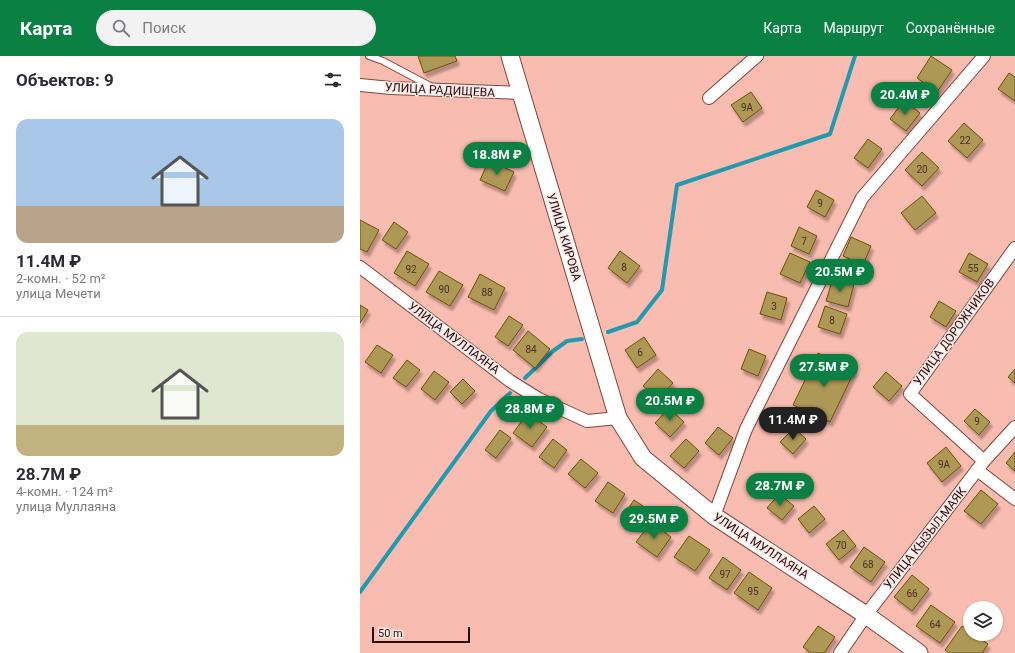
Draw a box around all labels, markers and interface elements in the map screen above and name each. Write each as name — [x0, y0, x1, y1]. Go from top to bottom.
search box — [96, 10, 376, 46]
text: Карта — [20, 17, 72, 40]
icon: search — [110, 17, 132, 39]
text: Поиск — [142, 19, 186, 37]
text: Карта — [763, 20, 802, 36]
text: Маршрут — [824, 20, 884, 36]
text: Сохранённые — [906, 20, 995, 36]
icon: filters — [322, 69, 344, 91]
text: Объектов: 9 — [16, 70, 114, 90]
street label: УЛИЦА РАДИЩЕВА — [385, 80, 495, 100]
pin: 20.4M ₽ — [868, 82, 942, 116]
text: 20.4M ₽ — [880, 87, 930, 102]
house number: 9А — [741, 102, 754, 113]
house number: 22 — [959, 135, 971, 146]
pin: 18.8M ₽ — [460, 142, 534, 176]
icon: home — [144, 145, 216, 217]
text: 18.8M ₽ — [472, 147, 522, 162]
house number: 20 — [916, 164, 928, 175]
street label: УЛИЦА КИРОВА — [544, 191, 584, 283]
house number: 9 — [817, 198, 823, 209]
house number: 7 — [801, 236, 807, 247]
text: 11.4M ₽ — [16, 251, 81, 271]
pin: 20.5M ₽ — [803, 259, 877, 293]
house number: 8 — [621, 262, 627, 273]
house number: 55 — [967, 263, 979, 274]
house number: 92 — [405, 264, 417, 275]
text: 20.5M ₽ — [815, 264, 865, 279]
text: 2-комн. · 52 m² — [16, 271, 106, 286]
street label: УЛИЦА ДОРОЖНИКОВ — [911, 276, 997, 388]
house number: 90 — [438, 284, 450, 295]
text: улица Мечети — [16, 286, 101, 301]
house number: 88 — [481, 287, 493, 298]
street label: УЛИЦА МУЛЛАЯНА — [406, 299, 503, 377]
house number: 3 — [771, 301, 777, 312]
house number: 8 — [829, 315, 835, 326]
house number: 84 — [525, 344, 537, 355]
house number: 6 — [637, 347, 643, 358]
pin: 27.5M ₽ — [787, 354, 861, 388]
icon: home — [144, 358, 216, 430]
text: 27.5M ₽ — [799, 359, 849, 374]
pin: 20.5M ₽ — [633, 388, 707, 422]
text: 20.5M ₽ — [645, 393, 695, 408]
pin: 28.8M ₽ — [493, 396, 567, 430]
text: 28.8M ₽ — [505, 401, 555, 416]
pin: 11.4M ₽ — [756, 407, 830, 441]
text: 11.4M ₽ — [768, 412, 818, 427]
house number: 9 — [974, 416, 980, 427]
house number: 9А — [938, 459, 951, 470]
text: 28.7M ₽ — [16, 464, 81, 484]
pin: 28.7M ₽ — [743, 473, 817, 507]
text: 28.7M ₽ — [755, 478, 805, 493]
text: 4-комн. · 124 m² — [16, 484, 113, 499]
street label: УЛИЦА КЫЗЫЛ-МАЯК — [881, 484, 969, 592]
text: улица Муллаяна — [16, 499, 116, 514]
pin: 29.5M ₽ — [617, 506, 691, 540]
street label: УЛИЦА МУЛЛАЯНА — [711, 510, 811, 582]
text: 29.5M ₽ — [629, 511, 679, 526]
house number: 70 — [835, 540, 847, 551]
house number: 68 — [862, 559, 874, 570]
house number: 97 — [719, 569, 731, 580]
house number: 95 — [747, 586, 759, 597]
house number: 66 — [906, 588, 918, 599]
map controls — [963, 601, 1003, 641]
button: layers — [963, 601, 1003, 641]
house number: 64 — [929, 619, 941, 630]
scale bar — [372, 625, 470, 644]
text: 50 m — [378, 627, 403, 640]

